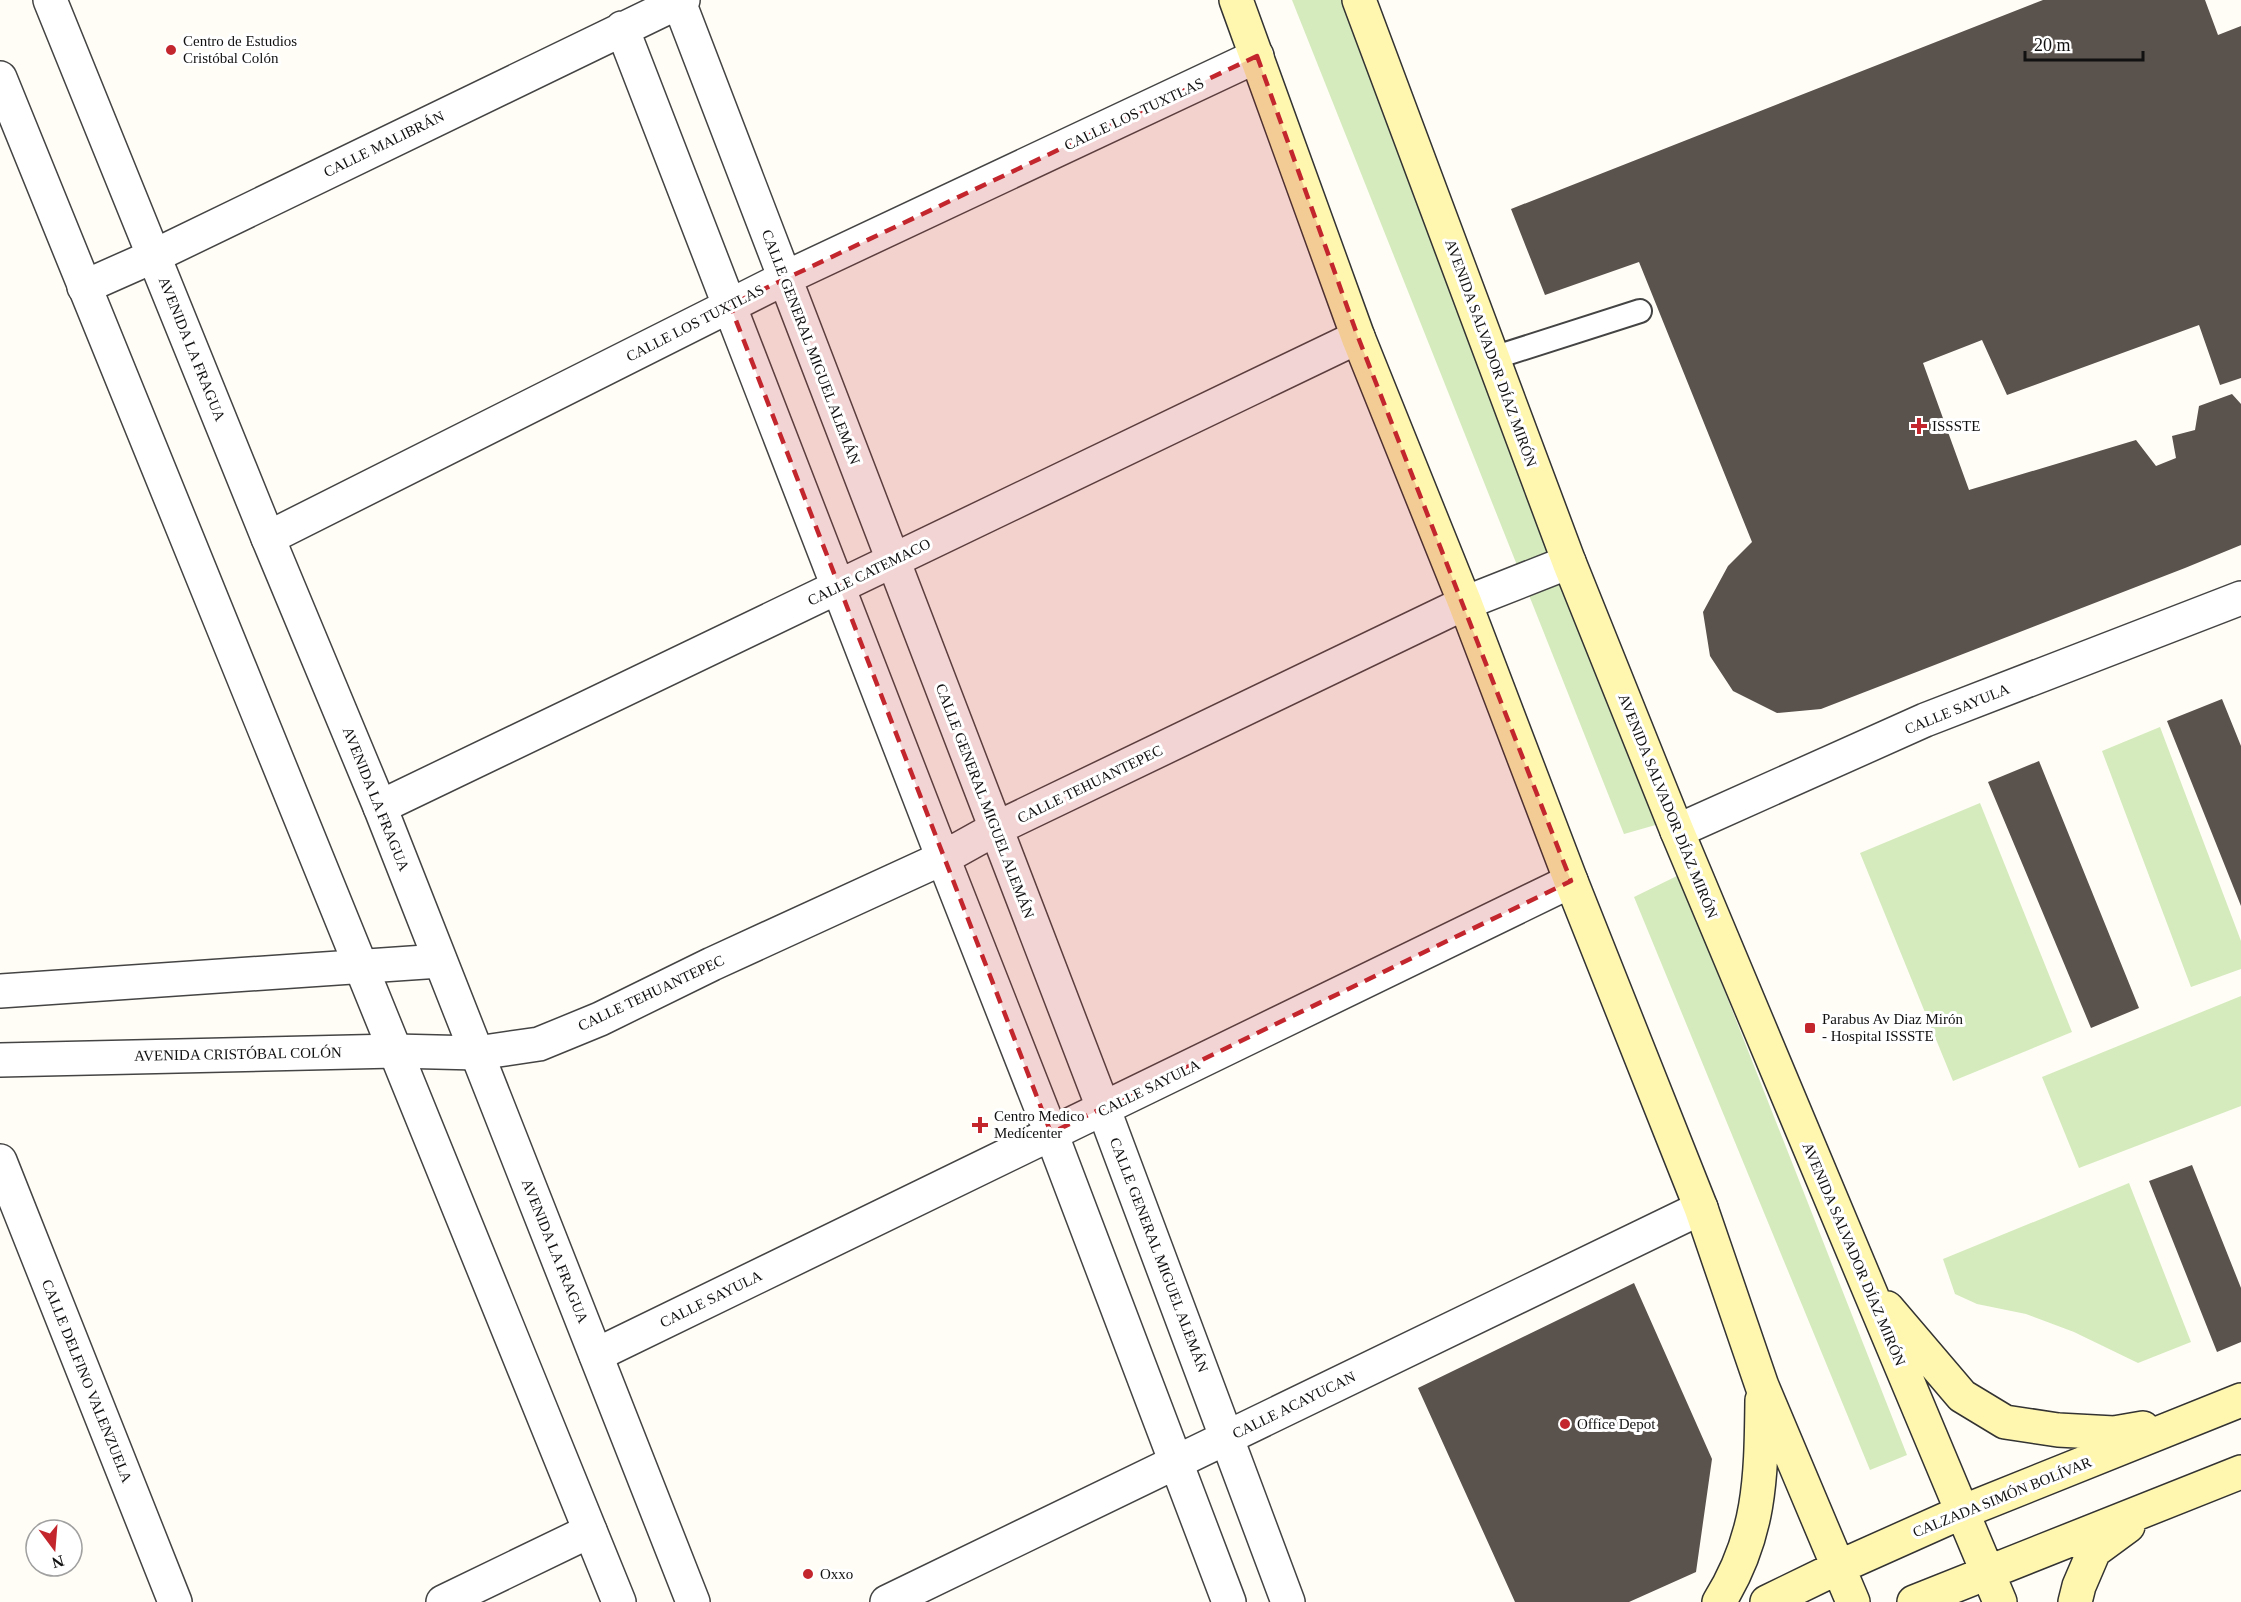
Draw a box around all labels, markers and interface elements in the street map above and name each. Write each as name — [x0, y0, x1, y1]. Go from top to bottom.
scale bar — [2025, 24, 2144, 62]
place label: Centro de Estudios Cristóbal Colón — [183, 33, 297, 66]
text: 20 m — [2034, 35, 2071, 55]
marker: Centro de Estudios Cristóbal Colón — [164, 43, 178, 57]
street label: CALLE LOS TUXTLAS — [1062, 75, 1206, 153]
street label: CALLE MALIBRÁN — [321, 108, 447, 180]
street label: CALLE GENERAL MIGUEL ALEMÁN — [759, 227, 863, 467]
street label: AVENIDA SALVADOR DÍAZ MIRÓN — [1442, 237, 1540, 469]
street label: AVENIDA LA FRAGUA — [156, 275, 228, 423]
street label: CALLE LOS TUXTLAS — [624, 281, 766, 365]
marker: ISSSTE — [1910, 417, 1928, 435]
place label: ISSSTE — [1932, 418, 1980, 434]
street label: CALLE CATEMACO — [805, 535, 933, 609]
street label: CALLE GENERAL MIGUEL ALEMÁN — [933, 681, 1037, 921]
street label: CALLE SAYULA — [1902, 681, 2012, 737]
street label: AVENIDA SALVADOR DÍAZ MIRÓN — [1615, 691, 1721, 921]
street label: AVENIDA LA FRAGUA — [340, 725, 412, 873]
street label: CALLE TEHUANTEPEC — [1015, 742, 1165, 826]
street label: CALLE TEHUANTEPEC — [575, 952, 727, 1034]
place label: Parabus Av Diaz Mirón - Hospital ISSSTE — [1822, 1011, 1963, 1044]
marker: Parabus Av Diaz Mirón - Hospital ISSSTE — [1803, 1021, 1817, 1035]
street label: AVENIDA CRISTÓBAL COLÓN — [134, 1044, 342, 1064]
street label: CALLE SAYULA — [1095, 1056, 1203, 1120]
place label: Centro Medico Medicenter — [994, 1108, 1084, 1141]
marker: Centro Medico Medicenter — [971, 1116, 989, 1134]
street label: CALLE GENERAL MIGUEL ALEMÁN — [1107, 1135, 1211, 1375]
street label: AVENIDA SALVADOR DÍAZ MIRÓN — [1800, 1140, 1909, 1368]
street label: AVENIDA LA FRAGUA — [519, 1177, 591, 1325]
street label: CALLE SAYULA — [657, 1267, 765, 1331]
street label: CALLE DELFINO VALENZUELA — [39, 1277, 135, 1485]
street label: CALLE ACAYUCAN — [1230, 1368, 1358, 1442]
place label: Office Depot — [1577, 1416, 1656, 1432]
marker: Office Depot — [1558, 1417, 1572, 1431]
street label: CALZADA SIMÓN BOLÍVAR — [1910, 1454, 2094, 1540]
north arrow — [24, 1518, 84, 1578]
text: N — [50, 1552, 66, 1572]
place label: Oxxo — [820, 1566, 853, 1582]
marker: Oxxo — [801, 1567, 815, 1581]

